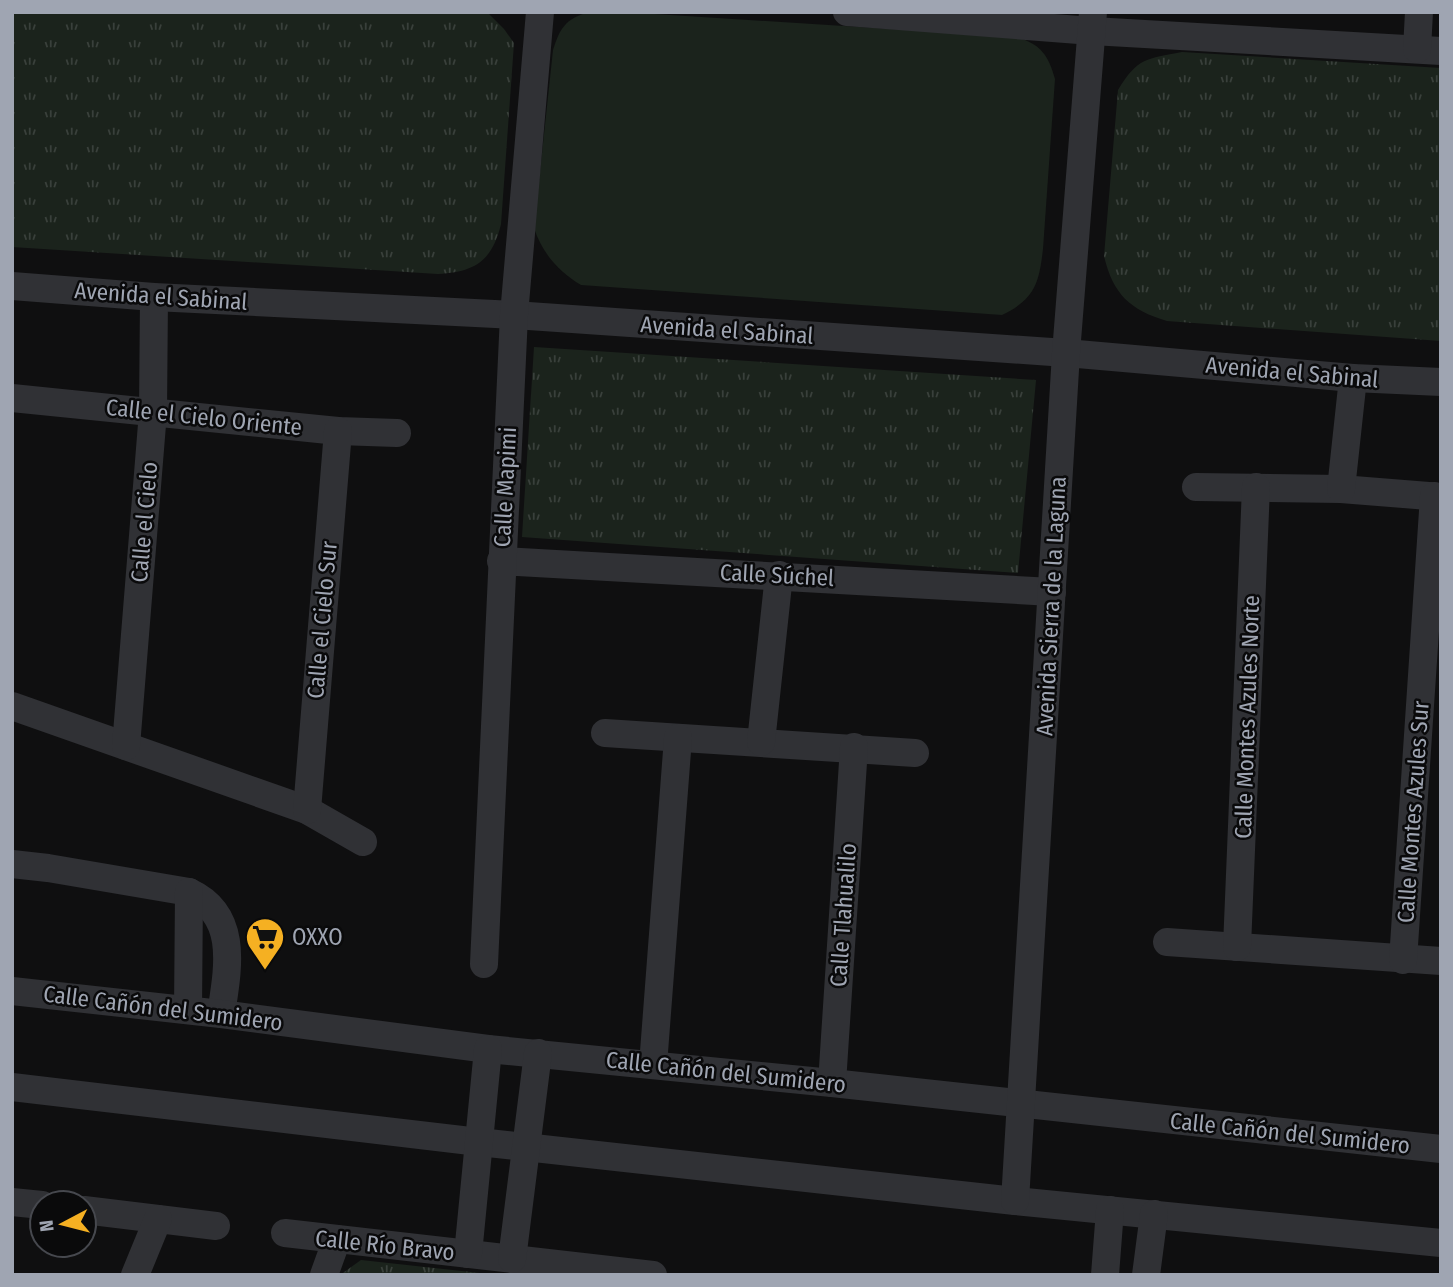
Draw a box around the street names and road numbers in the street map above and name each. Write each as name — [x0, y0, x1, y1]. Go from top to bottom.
street label: Avenida el Sabinal — [74, 276, 248, 316]
street label: Avenida el Sabinal — [640, 310, 814, 350]
street label: Avenida el Sabinal — [1204, 351, 1380, 393]
street label: Calle el Cielo Oriente — [105, 393, 303, 441]
street label: Calle Mapimi — [488, 426, 522, 548]
street label: Calle el Cielo — [125, 460, 163, 584]
street label: Avenida Sierra de la Laguna — [1030, 475, 1072, 737]
street label: Calle el Cielo Sur — [301, 540, 343, 700]
street label: Calle Súchel — [719, 558, 835, 592]
street label: Calle Montes Azules Norte — [1229, 595, 1265, 839]
street label: Calle Montes Azules Sur — [1391, 700, 1435, 924]
street label: Calle Tlahualilo — [824, 842, 862, 988]
street label: Calle Cañón del Sumidero — [42, 979, 284, 1037]
street label: Calle Cañón del Sumidero — [605, 1045, 847, 1099]
street label: Calle Cañón del Sumidero — [1169, 1106, 1411, 1160]
street label: Calle Río Bravo — [314, 1224, 456, 1266]

